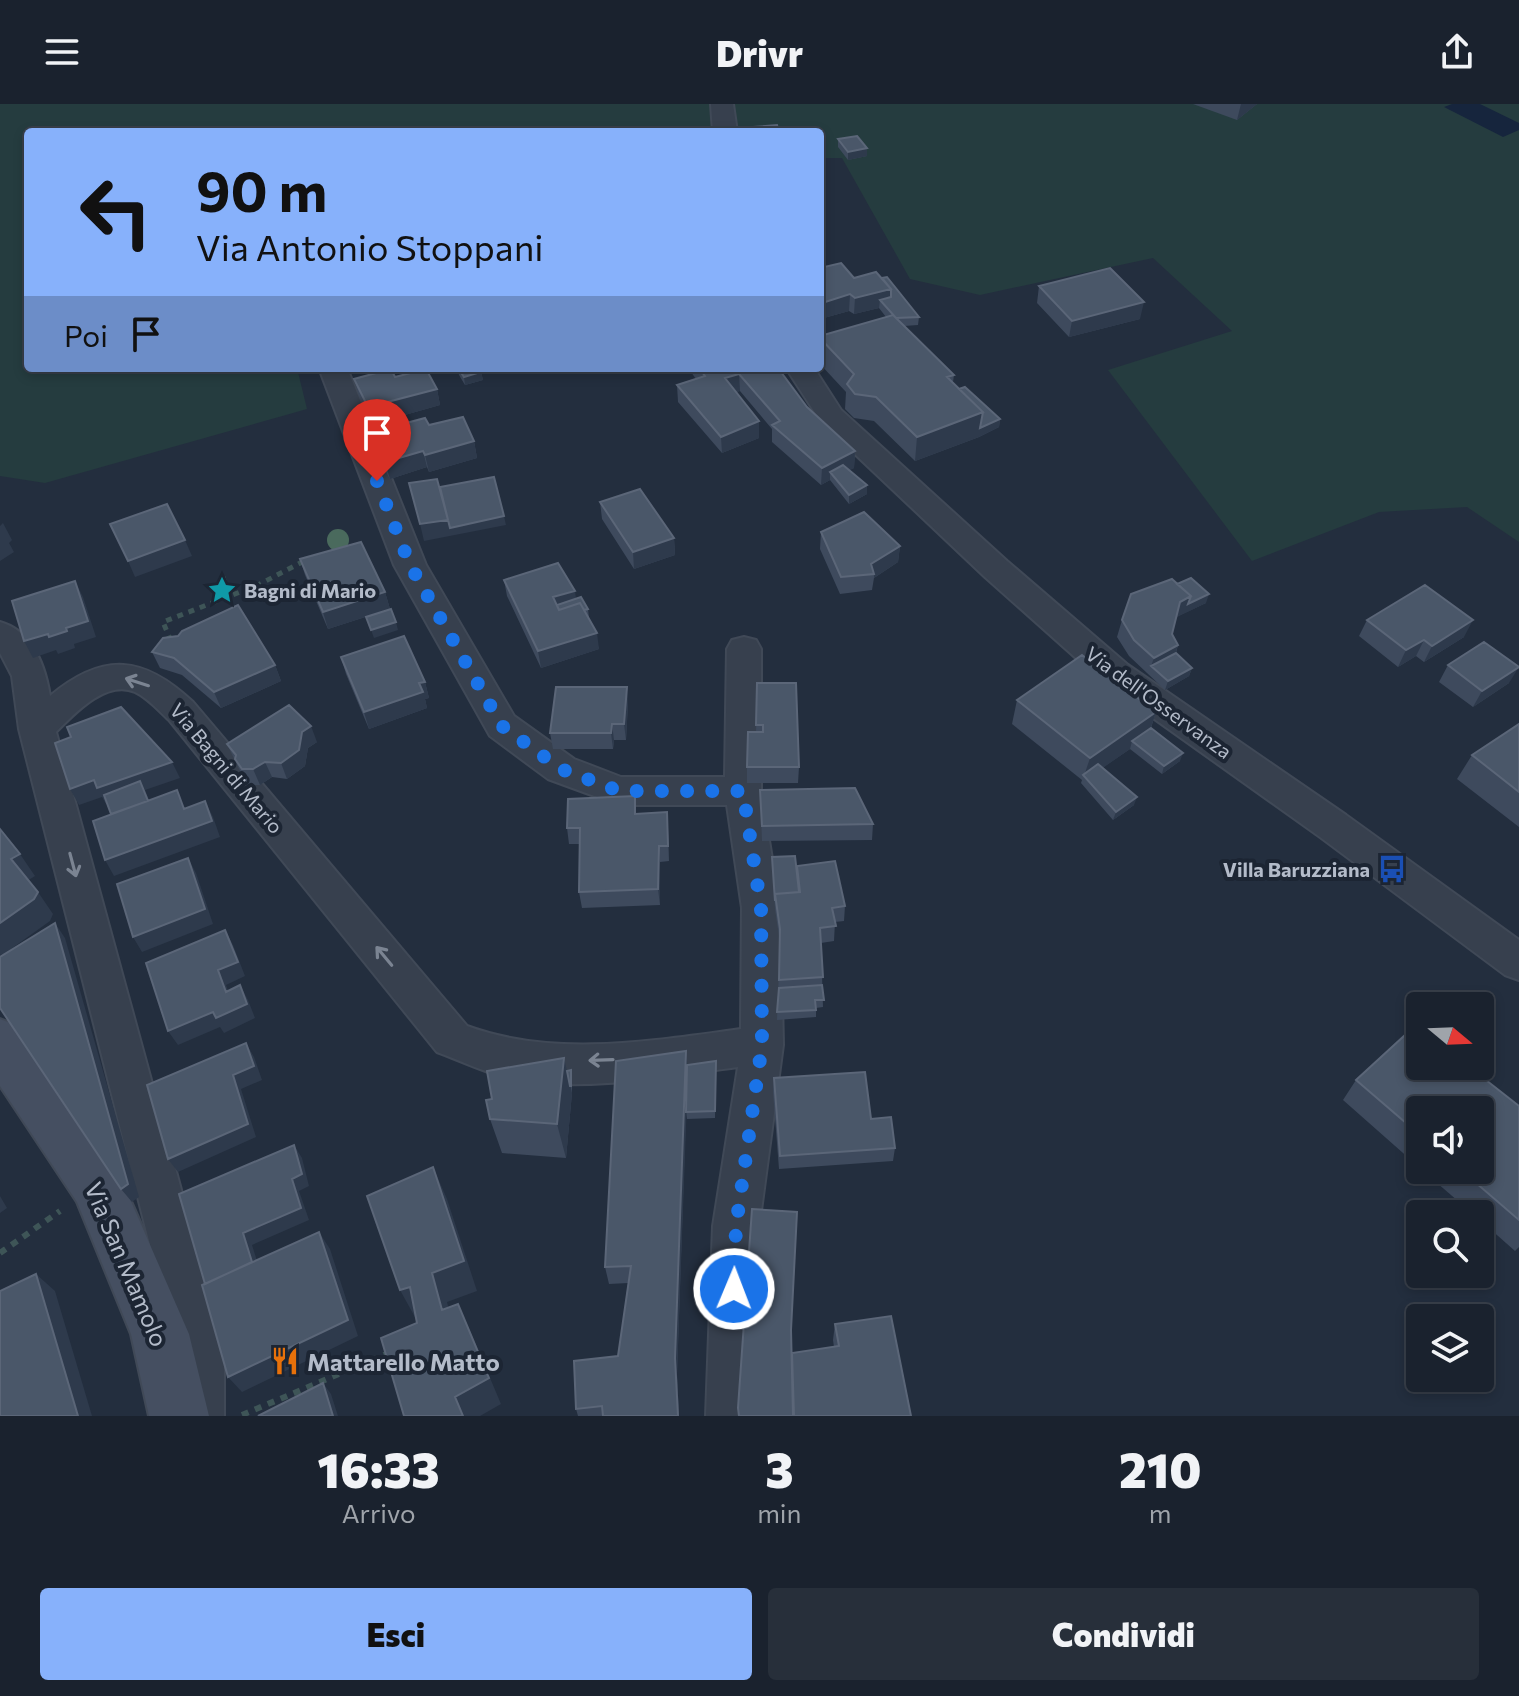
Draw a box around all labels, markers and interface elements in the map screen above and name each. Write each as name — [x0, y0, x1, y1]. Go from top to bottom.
icon: menu — [40, 30, 84, 74]
text: Drivr — [716, 30, 803, 74]
icon: share — [1435, 30, 1479, 74]
text: 90 m — [196, 155, 327, 224]
icon: left — [64, 160, 168, 264]
text: Via Antonio Stoppani — [196, 224, 544, 268]
icon: arrive — [124, 312, 168, 356]
text: Poi — [64, 316, 108, 353]
pin — [343, 399, 411, 481]
icon: arrive — [355, 411, 399, 455]
place icon: Bagni di Mario — [207, 575, 237, 605]
place label: Bagni di Mario — [244, 578, 376, 602]
street label: Via dell'Osservanza — [1081, 641, 1237, 763]
one-way arrow — [125, 674, 150, 688]
street label: Via Bagni di Mario — [165, 698, 289, 838]
one-way arrow — [66, 852, 81, 878]
bus stop icon: Villa Baruzziana — [1377, 854, 1407, 884]
place label: Villa Baruzziana — [1223, 857, 1370, 881]
one-way arrow — [375, 946, 393, 967]
north arrow — [1406, 992, 1494, 1080]
map controls — [1406, 992, 1494, 1392]
one-way arrow — [588, 1053, 615, 1068]
button: sound — [1406, 1096, 1494, 1184]
street label: Via San Mamolo — [79, 1177, 175, 1351]
button: search — [1406, 1200, 1494, 1288]
position arrow — [692, 1247, 776, 1331]
button: layers — [1406, 1304, 1494, 1392]
restaurant icon: Mattarello Matto — [270, 1346, 300, 1376]
place label: Mattarello Matto — [307, 1347, 500, 1376]
text: 16:33 — [318, 1439, 440, 1498]
text: 3 — [765, 1439, 793, 1498]
text: 210 — [1119, 1439, 1201, 1498]
text: Arrivo — [342, 1497, 415, 1528]
text: min — [757, 1497, 801, 1528]
text: m — [1149, 1497, 1172, 1528]
button: Esci — [40, 1588, 752, 1680]
button: Condividi — [768, 1588, 1479, 1680]

